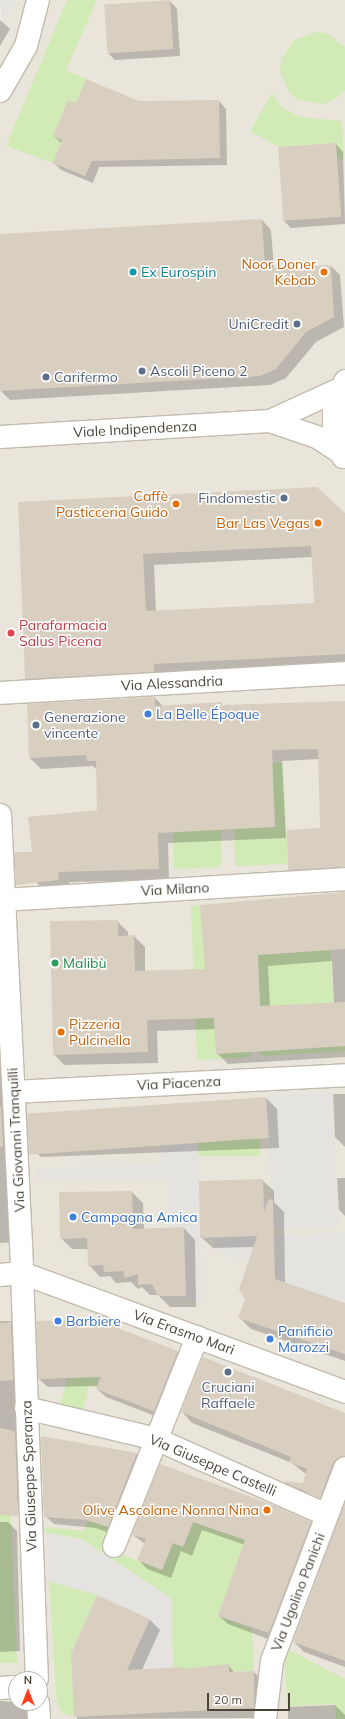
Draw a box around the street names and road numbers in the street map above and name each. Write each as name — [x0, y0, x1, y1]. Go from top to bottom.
street label: Viale Indipendenza — [73, 417, 197, 441]
street label: Via Alessandria — [121, 672, 223, 694]
street label: Via Milano — [140, 879, 210, 899]
street label: Via Giovanni Tranquilli — [4, 1067, 28, 1213]
street label: Via Piacenza — [137, 1072, 221, 1094]
street label: Via Erasmo Mari — [131, 1306, 237, 1358]
street label: Via Giuseppe Speranza — [18, 1400, 40, 1552]
street label: Via Giuseppe Castelli — [147, 1431, 279, 1499]
street label: Via Ugolino Panichi — [268, 1530, 328, 1654]

